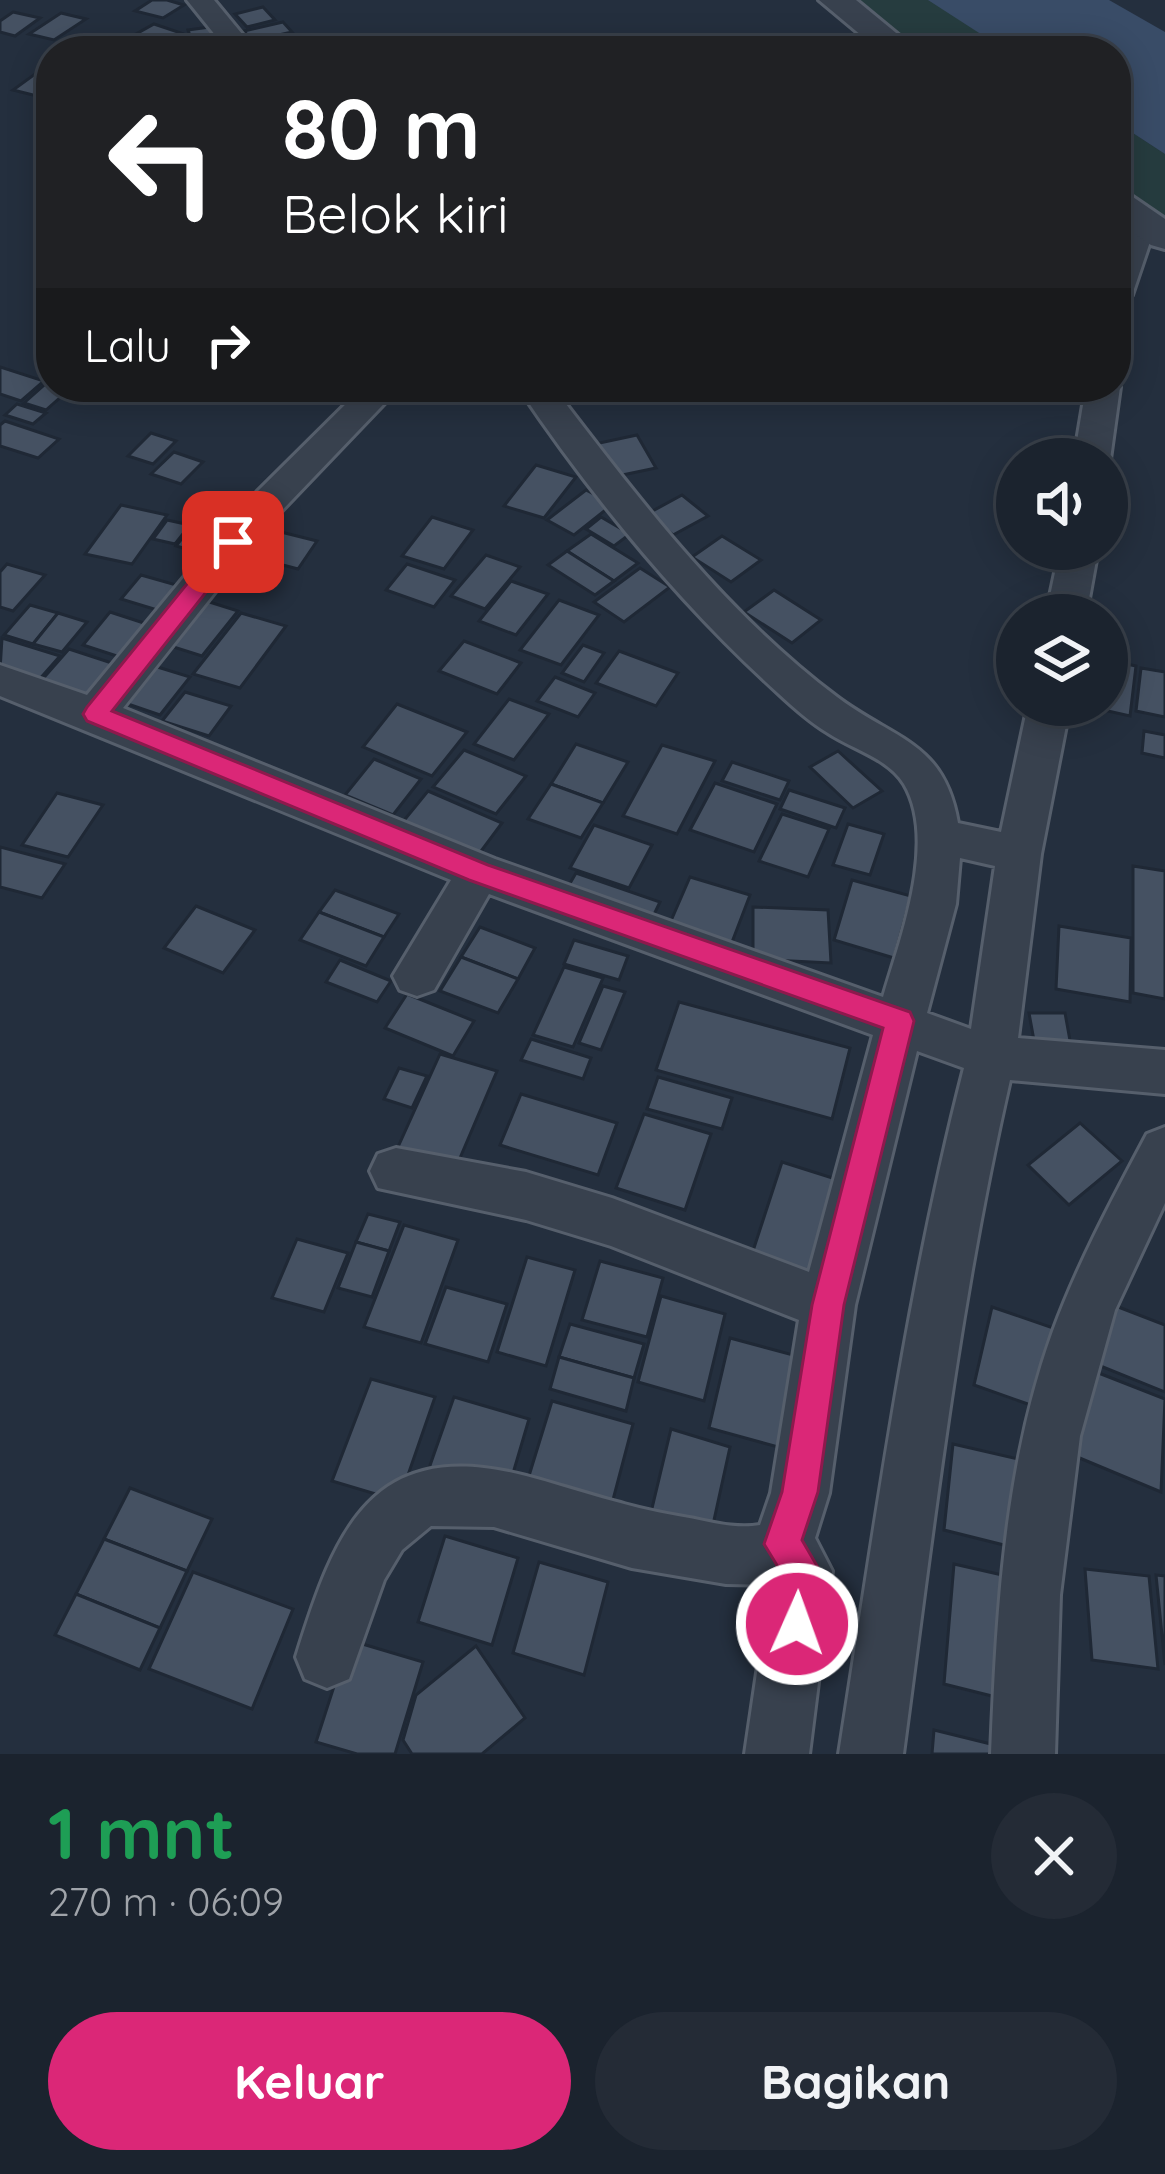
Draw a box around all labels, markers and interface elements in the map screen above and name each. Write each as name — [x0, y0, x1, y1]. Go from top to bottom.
text: 80 m — [282, 75, 481, 180]
icon: left — [84, 84, 240, 240]
text: Belok kiri — [282, 179, 509, 247]
icon: right — [195, 312, 261, 378]
text: Lalu — [84, 317, 171, 373]
map controls — [996, 438, 1128, 726]
button: sound — [996, 438, 1128, 570]
pin — [182, 491, 284, 593]
icon: arrive — [200, 509, 266, 575]
button: layers — [996, 594, 1128, 726]
position arrow — [734, 1561, 860, 1687]
text: 1 mnt — [48, 1787, 235, 1877]
button: close — [991, 1793, 1117, 1919]
text: 270 m · 06:09 — [48, 1877, 284, 1926]
button: Keluar — [48, 2012, 571, 2150]
button: Bagikan — [595, 2012, 1117, 2150]

